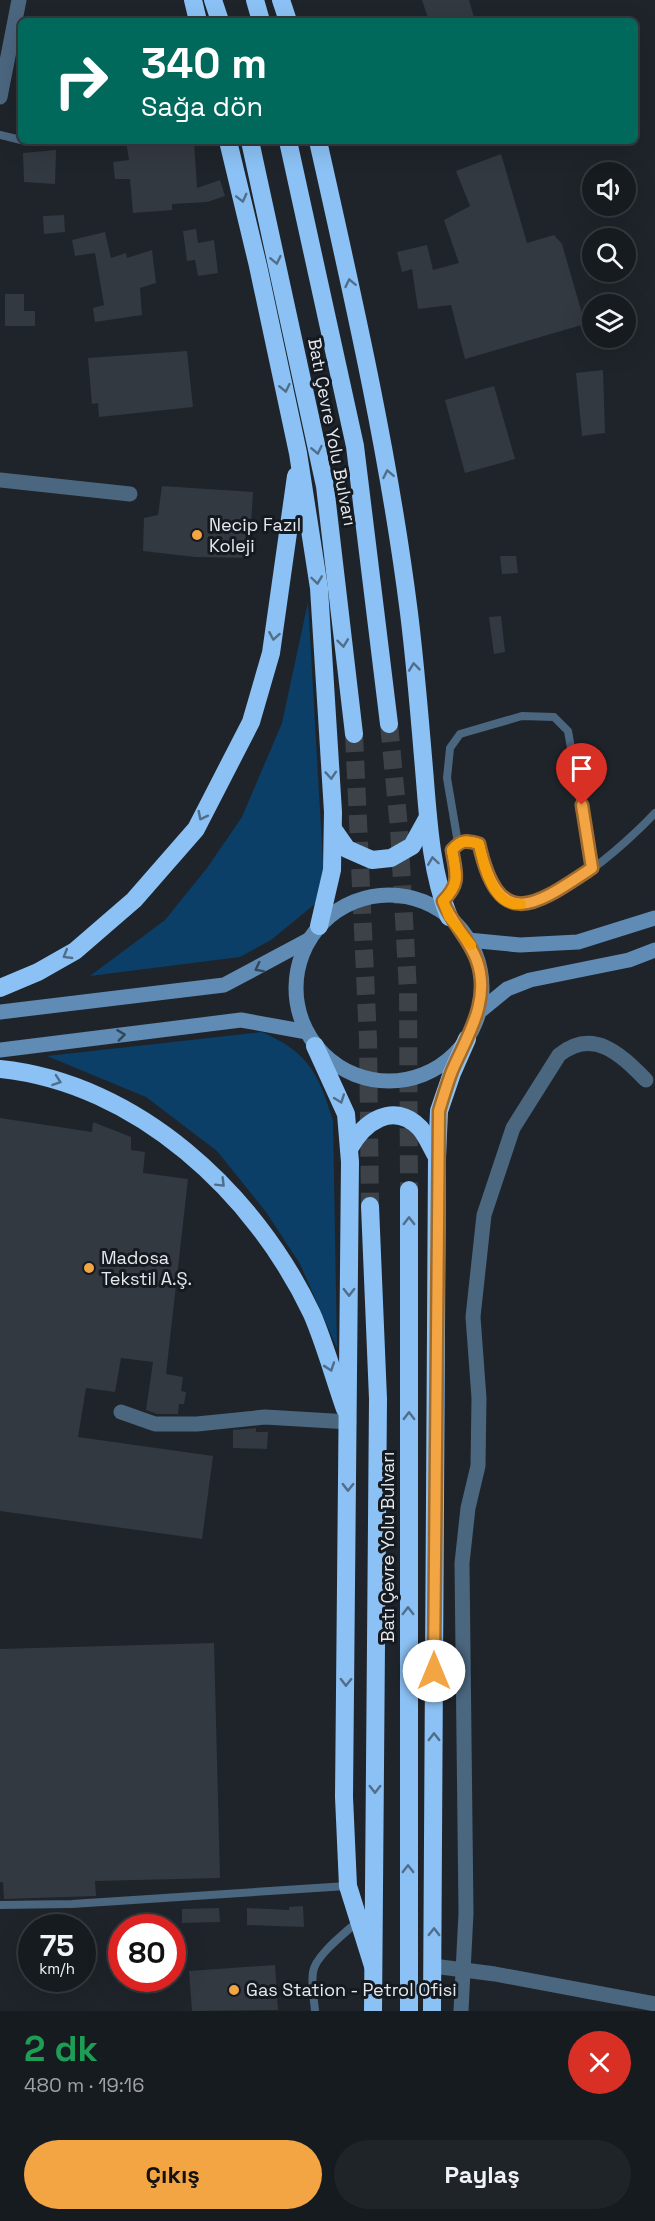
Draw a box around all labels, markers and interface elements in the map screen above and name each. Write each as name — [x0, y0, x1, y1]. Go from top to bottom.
text: 340 m — [141, 37, 267, 90]
icon: right — [42, 42, 120, 120]
text: Sağa dön — [141, 89, 263, 124]
map controls — [582, 162, 636, 348]
button: sound — [582, 162, 636, 216]
one-way arrow — [234, 193, 247, 203]
button: search — [582, 228, 636, 282]
one-way arrow — [269, 254, 282, 264]
one-way arrow — [344, 278, 357, 288]
button: layers — [582, 294, 636, 348]
street label: Batı Çevre Yolu Bulvarı — [303, 336, 362, 528]
one-way arrow — [277, 383, 290, 393]
one-way arrow — [310, 445, 323, 455]
one-way arrow — [382, 469, 395, 479]
place label: Necip Fazıl Koleji — [209, 513, 301, 557]
marker: Necip Fazıl Koleji — [190, 528, 204, 542]
one-way arrow — [311, 576, 323, 585]
one-way arrow — [268, 632, 280, 641]
one-way arrow — [336, 639, 349, 648]
one-way arrow — [408, 663, 421, 672]
pin — [556, 743, 607, 805]
icon: arrive — [565, 752, 598, 785]
one-way arrow — [324, 770, 337, 779]
one-way arrow — [198, 810, 209, 821]
one-way arrow — [428, 857, 440, 866]
one-way arrow — [63, 948, 73, 960]
one-way arrow — [254, 961, 265, 972]
one-way arrow — [116, 1029, 125, 1042]
one-way arrow — [51, 1073, 62, 1086]
one-way arrow — [332, 1093, 345, 1104]
one-way arrow — [214, 1176, 225, 1186]
one-way arrow — [403, 1216, 415, 1225]
place label: Madosa Tekstil A.Ş. — [101, 1246, 192, 1290]
marker: Madosa Tekstil A.Ş. — [82, 1261, 96, 1275]
one-way arrow — [343, 1288, 355, 1297]
one-way arrow — [322, 1361, 335, 1372]
one-way arrow — [403, 1411, 415, 1420]
street label: Batı Çevre Yolu Bulvarı — [376, 1452, 399, 1642]
one-way arrow — [342, 1483, 354, 1492]
one-way arrow — [402, 1606, 414, 1615]
position arrow — [402, 1639, 466, 1703]
one-way arrow — [340, 1678, 352, 1687]
one-way arrow — [428, 1732, 440, 1741]
one-way arrow — [369, 1784, 381, 1793]
one-way arrow — [402, 1864, 414, 1873]
speed limit sign: 80 — [108, 1914, 186, 1992]
text: 75 — [40, 1926, 74, 1965]
one-way arrow — [428, 1927, 440, 1936]
text: km/h — [39, 1959, 75, 1978]
place label: Gas Station - Petrol Ofisi — [246, 1978, 457, 2001]
marker: Gas Station - Petrol Ofisi — [227, 1983, 241, 1997]
text: 2 dk — [24, 2026, 98, 2072]
button: close — [568, 2031, 631, 2094]
text: 480 m · 19:16 — [24, 2072, 144, 2098]
button: Çıkış — [24, 2140, 322, 2209]
button: Paylaş — [334, 2140, 631, 2209]

